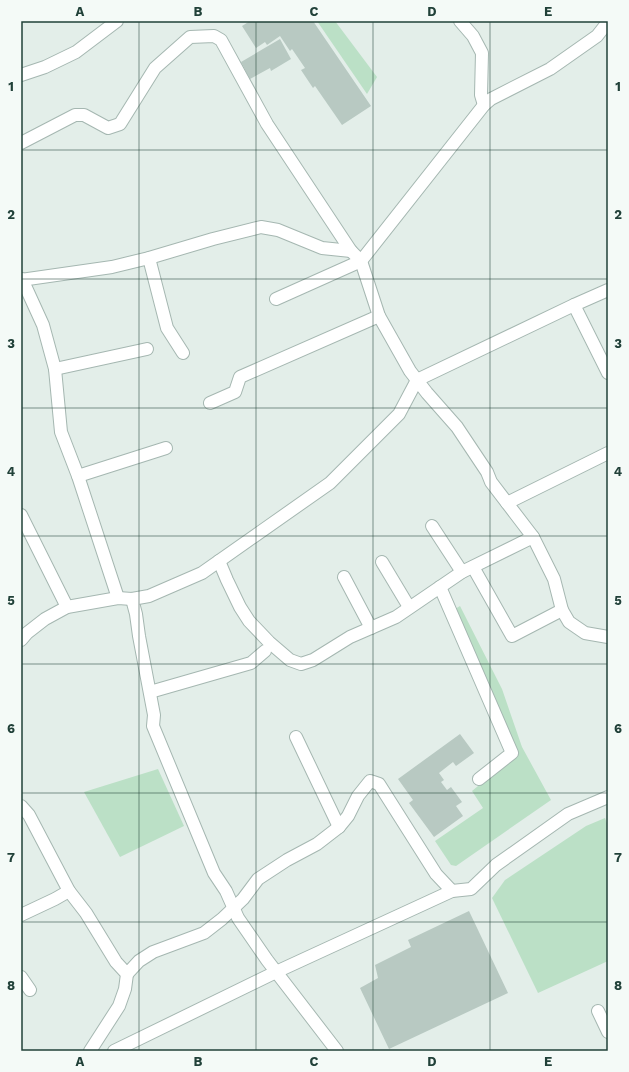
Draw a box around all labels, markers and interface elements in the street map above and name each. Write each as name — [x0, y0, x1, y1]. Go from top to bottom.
text: A — [76, 4, 85, 19]
text: B — [194, 4, 203, 19]
text: C — [310, 4, 319, 19]
text: D — [427, 4, 437, 19]
text: E — [544, 4, 552, 19]
text: 1 — [8, 79, 14, 94]
text: 1 — [615, 79, 621, 94]
text: 2 — [7, 207, 15, 222]
text: 2 — [614, 207, 622, 222]
text: 3 — [7, 336, 15, 351]
text: 3 — [614, 336, 622, 351]
text: 4 — [7, 464, 16, 479]
text: 4 — [614, 464, 623, 479]
text: 5 — [7, 593, 15, 608]
text: 5 — [614, 593, 622, 608]
text: 6 — [7, 721, 15, 736]
text: 6 — [614, 721, 622, 736]
text: 7 — [7, 850, 15, 865]
text: 7 — [614, 850, 622, 865]
text: 8 — [7, 978, 15, 993]
text: 8 — [614, 978, 622, 993]
text: A — [76, 1054, 85, 1069]
text: B — [194, 1054, 203, 1069]
text: C — [310, 1054, 319, 1069]
text: D — [427, 1054, 437, 1069]
text: E — [544, 1054, 552, 1069]

